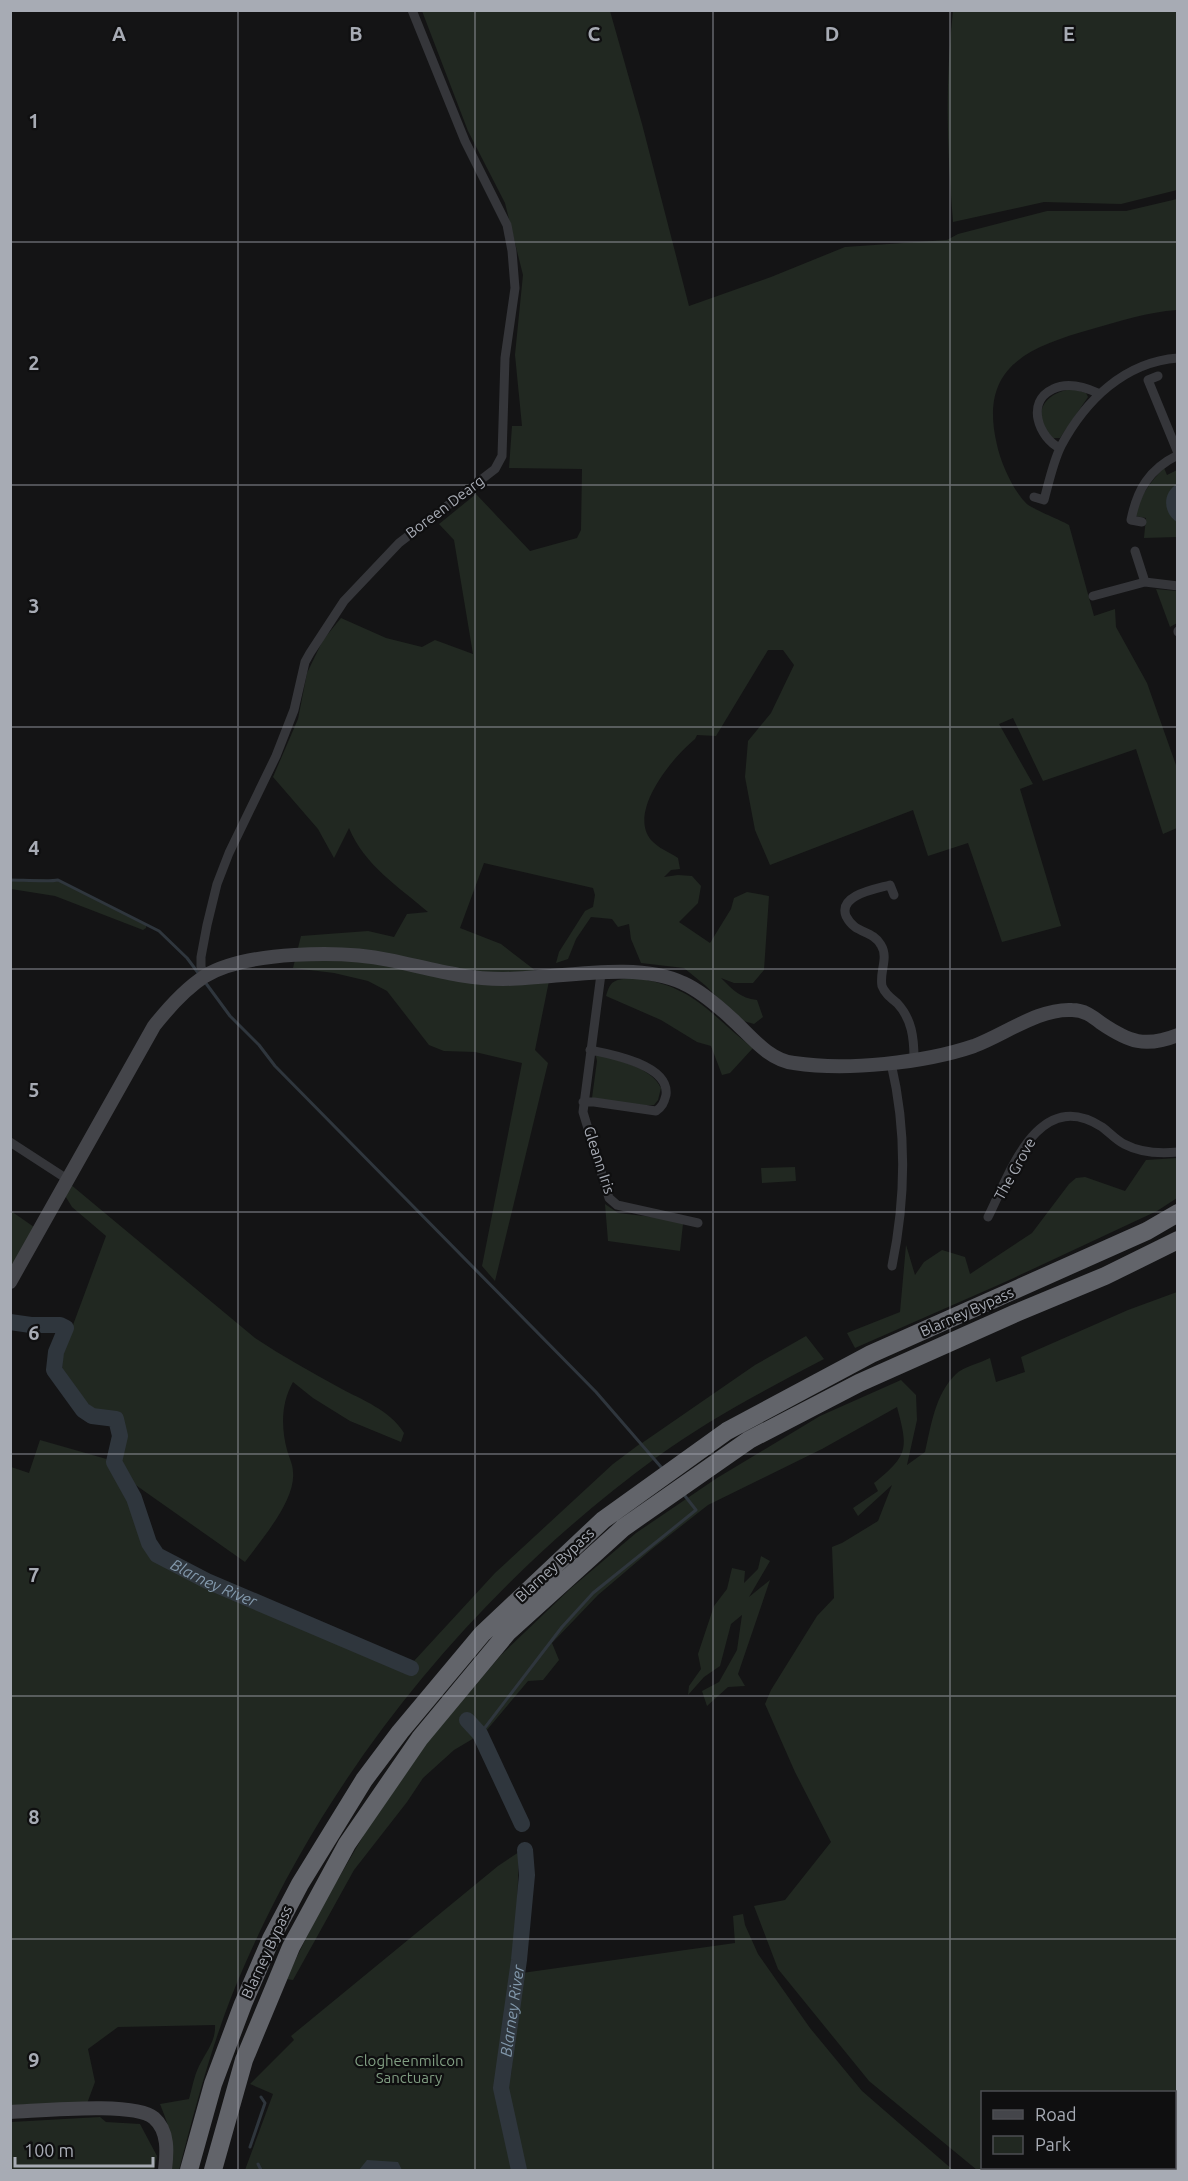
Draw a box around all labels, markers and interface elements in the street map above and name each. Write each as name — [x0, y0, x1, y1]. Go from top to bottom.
text: A — [112, 22, 126, 45]
text: B — [349, 22, 363, 45]
text: C — [588, 22, 601, 45]
text: D — [825, 22, 839, 45]
text: E — [1063, 22, 1075, 45]
text: 1 — [28, 109, 40, 132]
text: 2 — [28, 351, 40, 374]
street label: Boreen Dearg — [402, 472, 487, 541]
text: 3 — [28, 594, 40, 617]
text: 4 — [28, 836, 40, 859]
text: 5 — [28, 1078, 40, 1101]
street label: Gleann Iris — [581, 1124, 618, 1196]
street label: The Grove — [991, 1135, 1039, 1203]
street label: Blarney Bypass — [917, 1283, 1016, 1340]
text: 6 — [28, 1321, 40, 1344]
street label: Blarney Bypass — [512, 1524, 597, 1605]
water label: Blarney River — [168, 1555, 260, 1611]
text: 7 — [28, 1563, 40, 1586]
text: 8 — [28, 1805, 40, 1828]
street label: Blarney Bypass — [238, 1903, 296, 2001]
water label: Blarney River — [496, 1963, 527, 2058]
text: 9 — [28, 2048, 40, 2071]
park label: Clogheenmilcon Sanctuary — [354, 2052, 464, 2086]
legend — [981, 2091, 1176, 2169]
text: Road — [1035, 2104, 1077, 2124]
scale bar — [15, 2130, 153, 2168]
text: Park — [1035, 2134, 1071, 2154]
text: 100 m — [24, 2140, 74, 2160]

